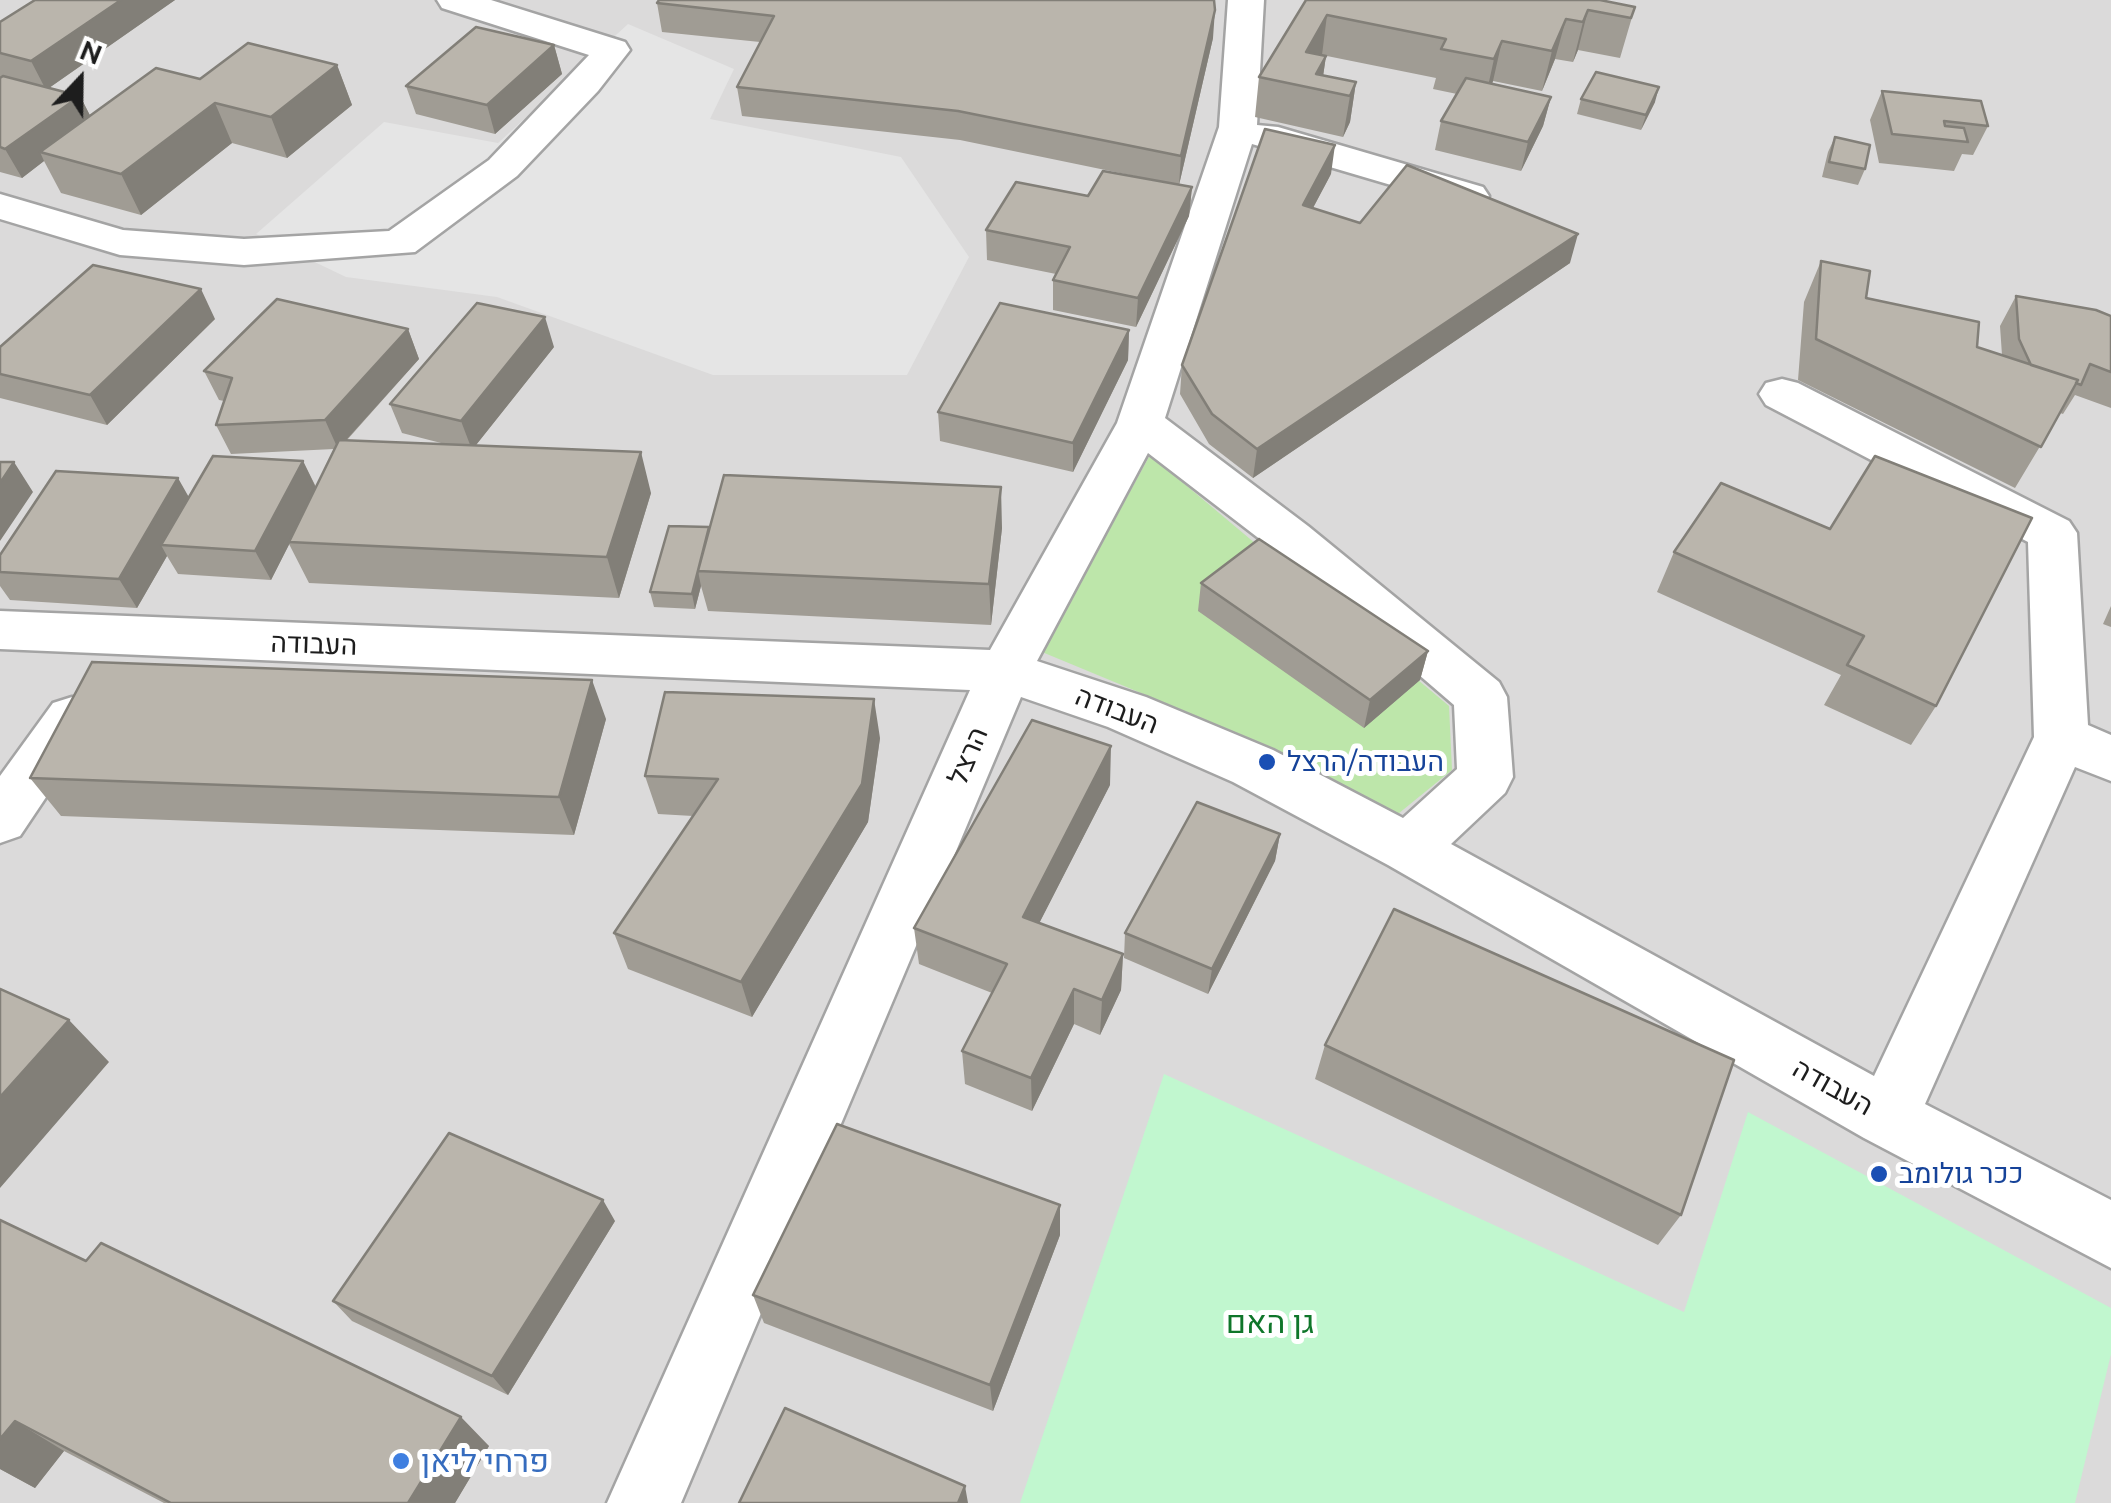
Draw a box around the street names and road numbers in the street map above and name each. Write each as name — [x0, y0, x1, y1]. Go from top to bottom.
street label: העבודה — [270, 626, 358, 662]
street label: העבודה — [1070, 679, 1164, 741]
street label: הרצל — [941, 722, 995, 790]
street label: העבודה — [1787, 1051, 1879, 1123]

